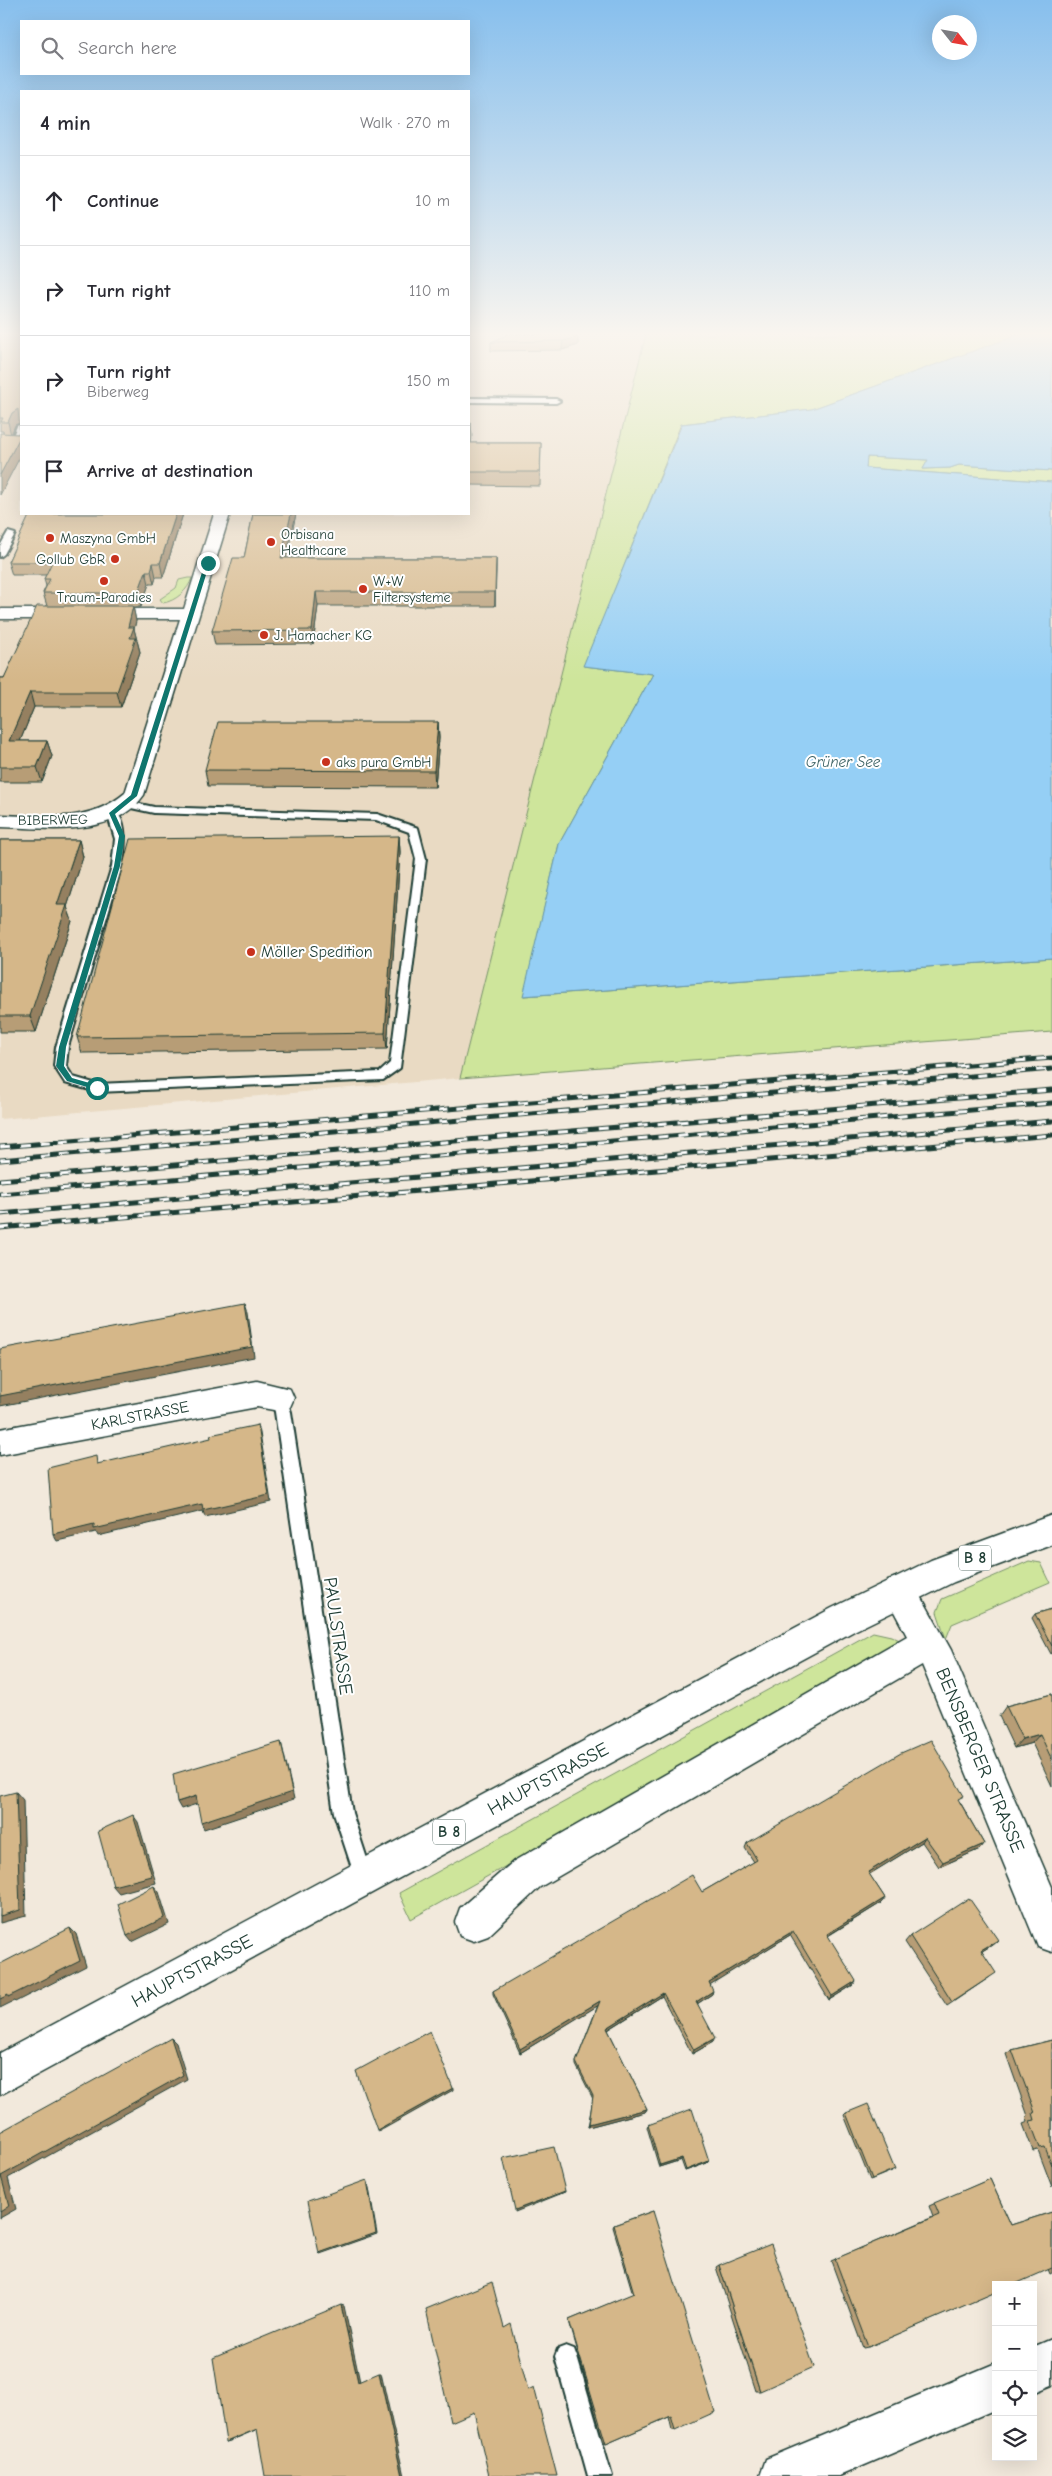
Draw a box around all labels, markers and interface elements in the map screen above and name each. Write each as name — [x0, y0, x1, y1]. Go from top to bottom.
north arrow — [932, 15, 977, 60]
search box — [20, 20, 470, 75]
icon: search — [38, 34, 66, 62]
text: Search here — [78, 37, 177, 59]
text: 4 min — [40, 111, 91, 135]
text: Walk · 270 m — [360, 114, 450, 132]
icon: ahead — [40, 187, 68, 215]
text: Continue — [87, 190, 159, 212]
text: 10 m — [415, 192, 450, 210]
icon: right — [40, 277, 68, 305]
text: Turn right — [87, 280, 171, 302]
text: 110 m — [409, 282, 450, 300]
text: Turn right — [87, 361, 171, 383]
icon: right — [40, 367, 68, 395]
text: 150 m — [407, 372, 450, 390]
text: Biberweg — [87, 383, 149, 401]
icon: arrive — [40, 457, 68, 485]
text: Arrive at destination — [87, 460, 253, 482]
place label: Orbisana Healthcare — [281, 526, 346, 559]
place label: Maszyna GmbH — [60, 530, 156, 547]
marker: Maszyna GmbH — [44, 532, 56, 544]
marker: Orbisana Healthcare — [265, 536, 277, 548]
place label: Gollub GbR — [36, 551, 105, 568]
route end — [197, 552, 220, 575]
marker: Gollub GbR — [109, 553, 121, 565]
place label: W+W Filtersysteme — [373, 573, 451, 606]
marker: Traum-Paradies — [98, 575, 110, 587]
marker: W+W Filtersysteme — [357, 583, 369, 595]
place label: Traum-Paradies — [57, 589, 151, 606]
place label: J. Hamacher KG — [274, 627, 372, 644]
marker: J. Hamacher KG — [258, 629, 270, 641]
water label: Grüner See — [806, 753, 881, 771]
place label: aks pura GmbH — [336, 754, 432, 771]
marker: aks pura GmbH — [320, 756, 332, 768]
street label: BIBERWEG — [18, 811, 88, 829]
place label: Möller Spedition — [261, 943, 373, 961]
marker: Möller Spedition — [245, 946, 257, 958]
route start — [86, 1077, 109, 1100]
street label: KARLSTRASSE — [90, 1398, 191, 1434]
road number: B 8 — [959, 1546, 991, 1570]
street label: PAULSTRASSE — [319, 1576, 357, 1696]
street label: BENSBERGER STRASSE — [931, 1664, 1029, 1856]
street label: HAUPTSTRASSE — [484, 1738, 612, 1820]
road number: B 8 — [433, 1820, 465, 1844]
street label: HAUPTSTRASSE — [128, 1930, 256, 2012]
map controls — [992, 2281, 1037, 2461]
button: + — [992, 2281, 1037, 2326]
button: − — [992, 2326, 1037, 2371]
button: locate — [992, 2371, 1037, 2416]
button: layers — [992, 2416, 1037, 2461]

